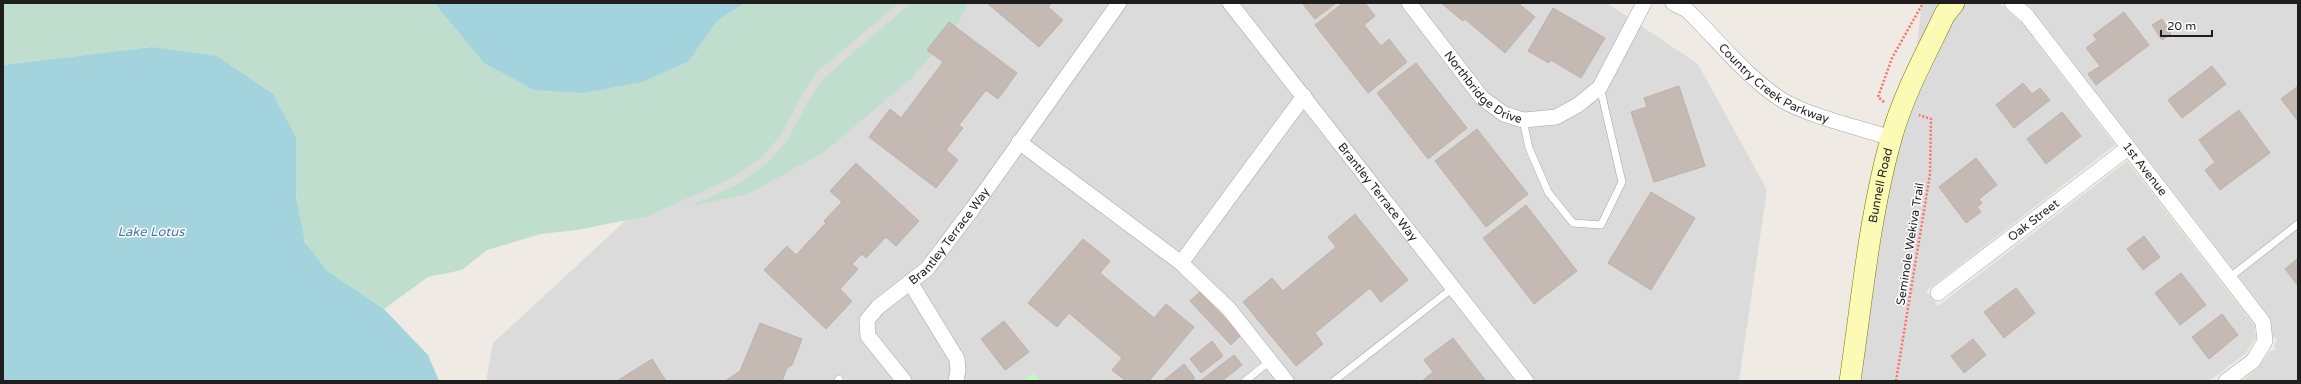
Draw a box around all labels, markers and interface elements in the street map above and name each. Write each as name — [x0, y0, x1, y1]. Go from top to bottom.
scale bar — [2161, 12, 2212, 38]
text: 20 m — [2167, 19, 2196, 33]
street label: Country Creek Parkway — [1716, 40, 1831, 126]
street label: Northbridge Drive — [1441, 48, 1524, 126]
street label: 1st Avenue — [2120, 139, 2170, 199]
street label: Brantley Terrace Way — [1335, 140, 1421, 244]
street label: Bunnell Road — [1866, 146, 1895, 224]
street label: Seminole Wekiva Trail — [1893, 182, 1927, 306]
street label: Brantley Terrace Way — [906, 184, 993, 288]
street label: Oak Street — [2005, 196, 2062, 244]
water label: Lake Lotus — [118, 224, 185, 240]

